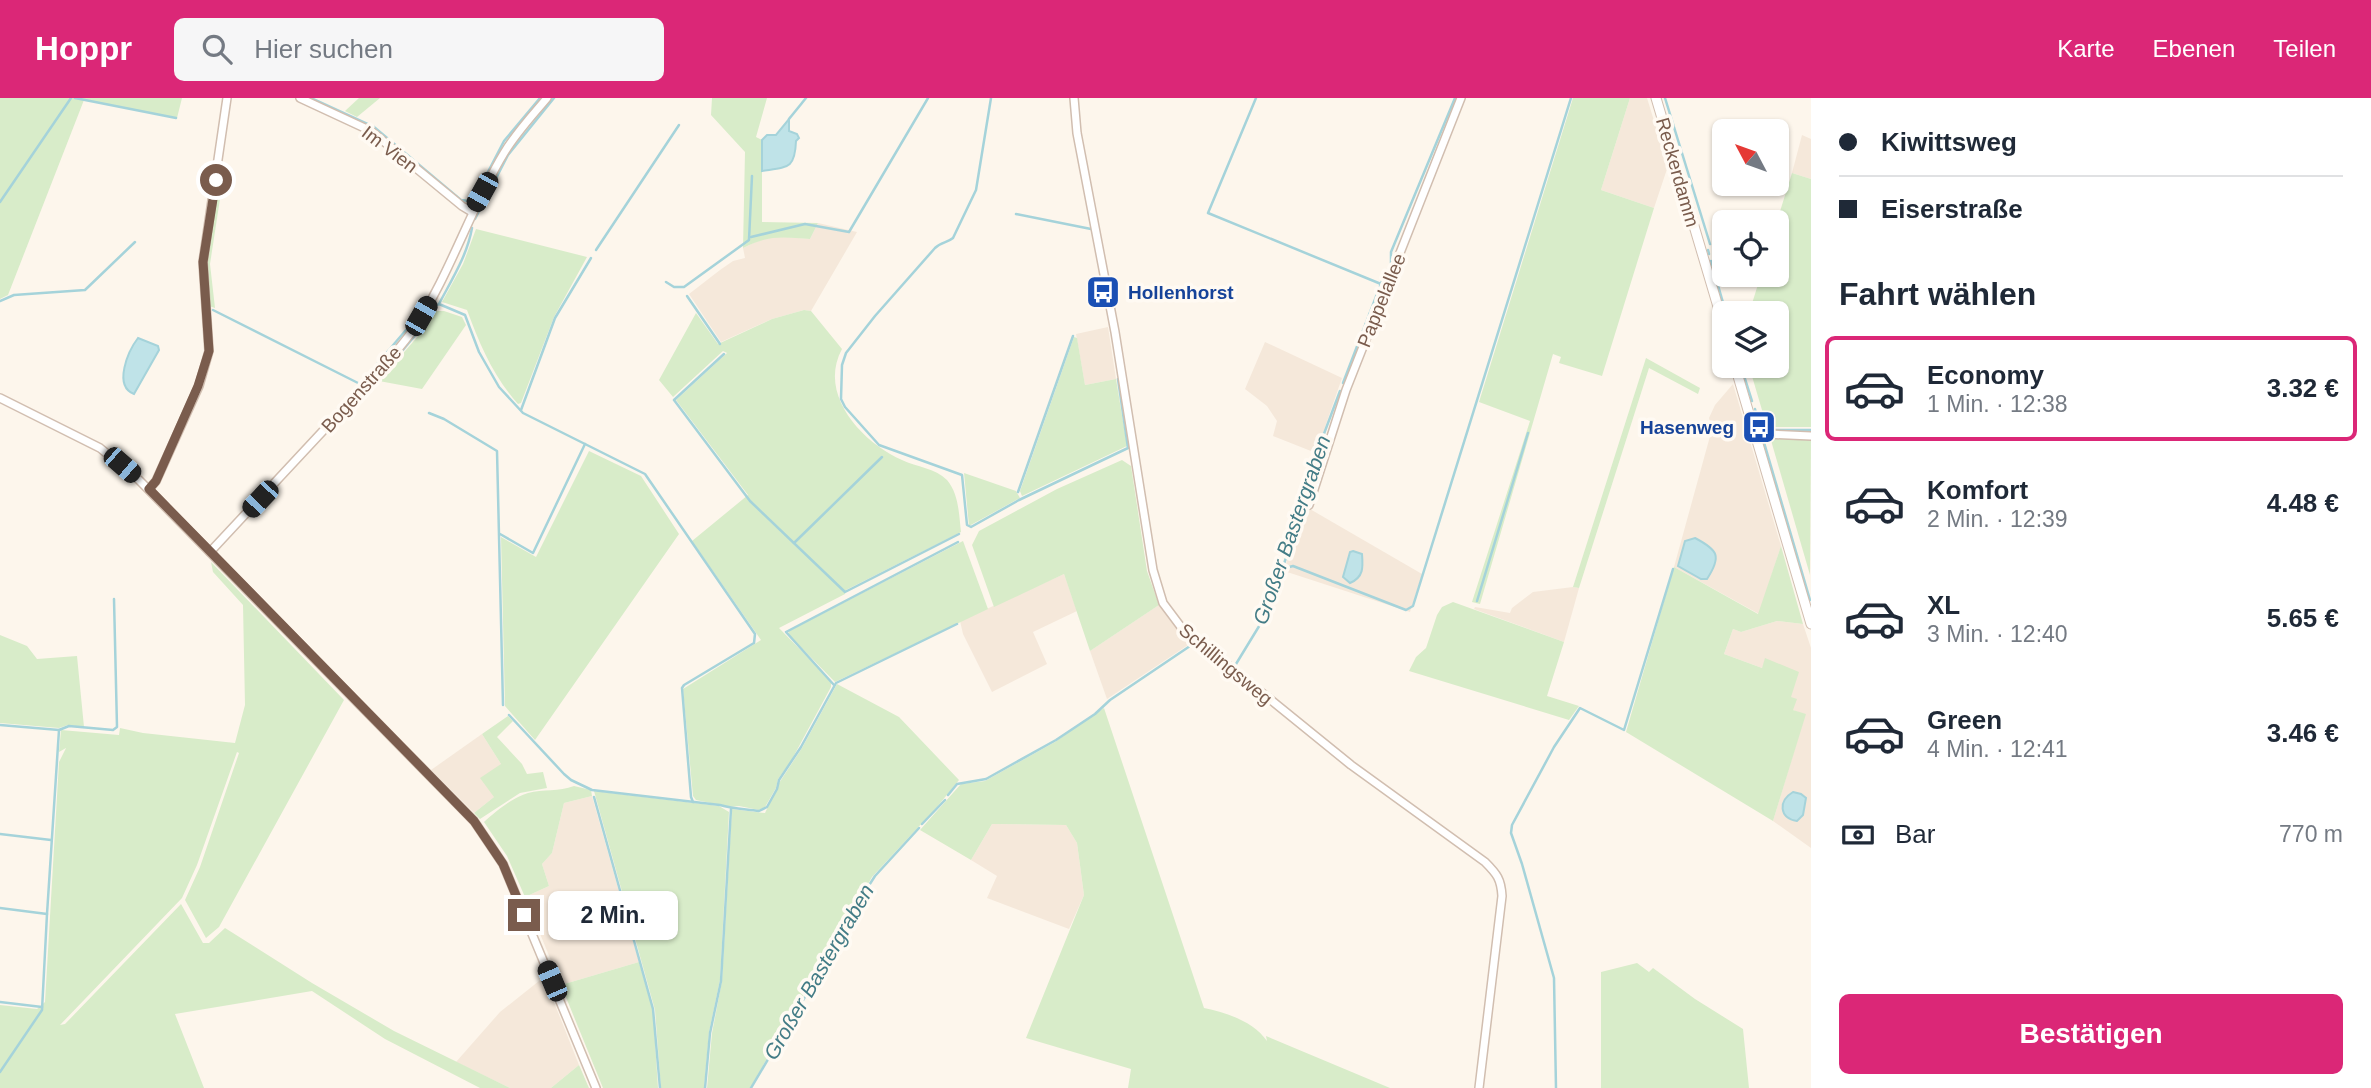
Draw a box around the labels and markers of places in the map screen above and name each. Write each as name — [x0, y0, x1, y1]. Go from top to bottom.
bus stop icon: Hollenhorst — [1084, 273, 1122, 311]
place label: Hollenhorst — [1128, 282, 1234, 303]
bus stop icon: Hasenweg — [1740, 408, 1778, 446]
place label: Hasenweg — [1640, 417, 1734, 438]

